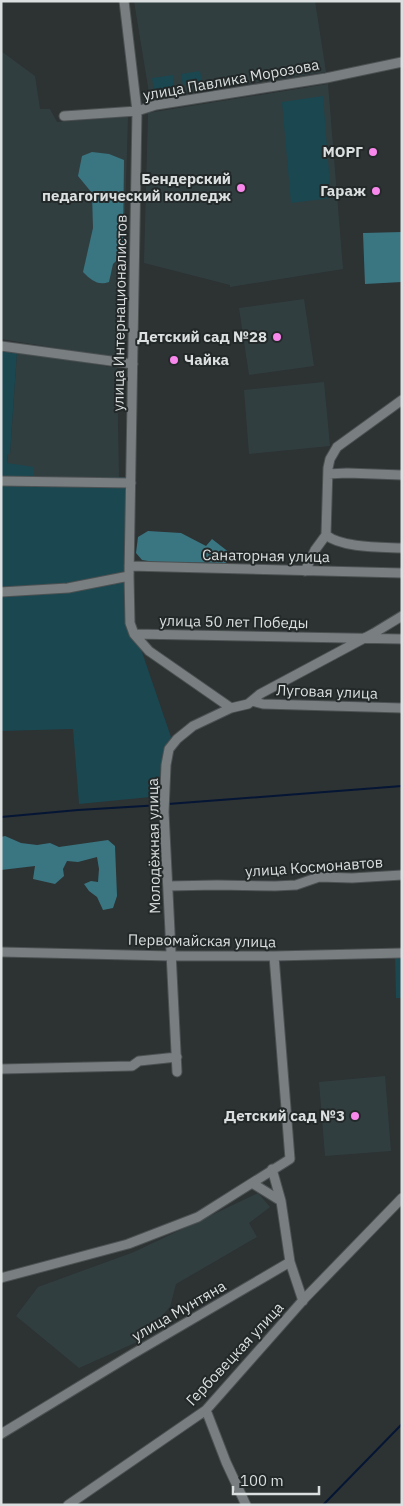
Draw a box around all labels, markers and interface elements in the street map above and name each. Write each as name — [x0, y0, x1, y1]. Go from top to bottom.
street label: улица Павлика Морозова — [141, 55, 320, 104]
place label: МОРГ — [322, 142, 363, 161]
marker: МОРГ — [367, 146, 379, 158]
place label: Бендерский педагогический колледж — [42, 169, 231, 205]
place label: Гараж — [320, 181, 366, 200]
marker: Бендерский педагогический колледж — [235, 182, 247, 194]
marker: Гараж — [370, 185, 382, 197]
street label: улица Интернационалистов — [108, 214, 131, 412]
place label: Детский сад №28 — [137, 327, 267, 346]
marker: Детский сад №28 — [271, 331, 283, 343]
place label: Чайка — [184, 350, 230, 369]
marker: Чайка — [168, 354, 180, 366]
street label: Санаторная улица — [202, 545, 330, 566]
street label: улица 50 лет Победы — [159, 611, 309, 632]
street label: Луговая улица — [276, 680, 378, 703]
street label: Молодёжная улица — [143, 778, 164, 914]
street label: улица Космонавтов — [244, 852, 384, 881]
street label: Первомайская улица — [128, 930, 276, 951]
place label: Детский сад №3 — [224, 1106, 345, 1125]
marker: Детский сад №3 — [349, 1110, 361, 1122]
street label: улица Мунтяна — [128, 1276, 229, 1345]
street label: Гербовецкая улица — [182, 1298, 288, 1409]
scale bar — [233, 1464, 319, 1496]
text: 100 m — [240, 1471, 284, 1490]

